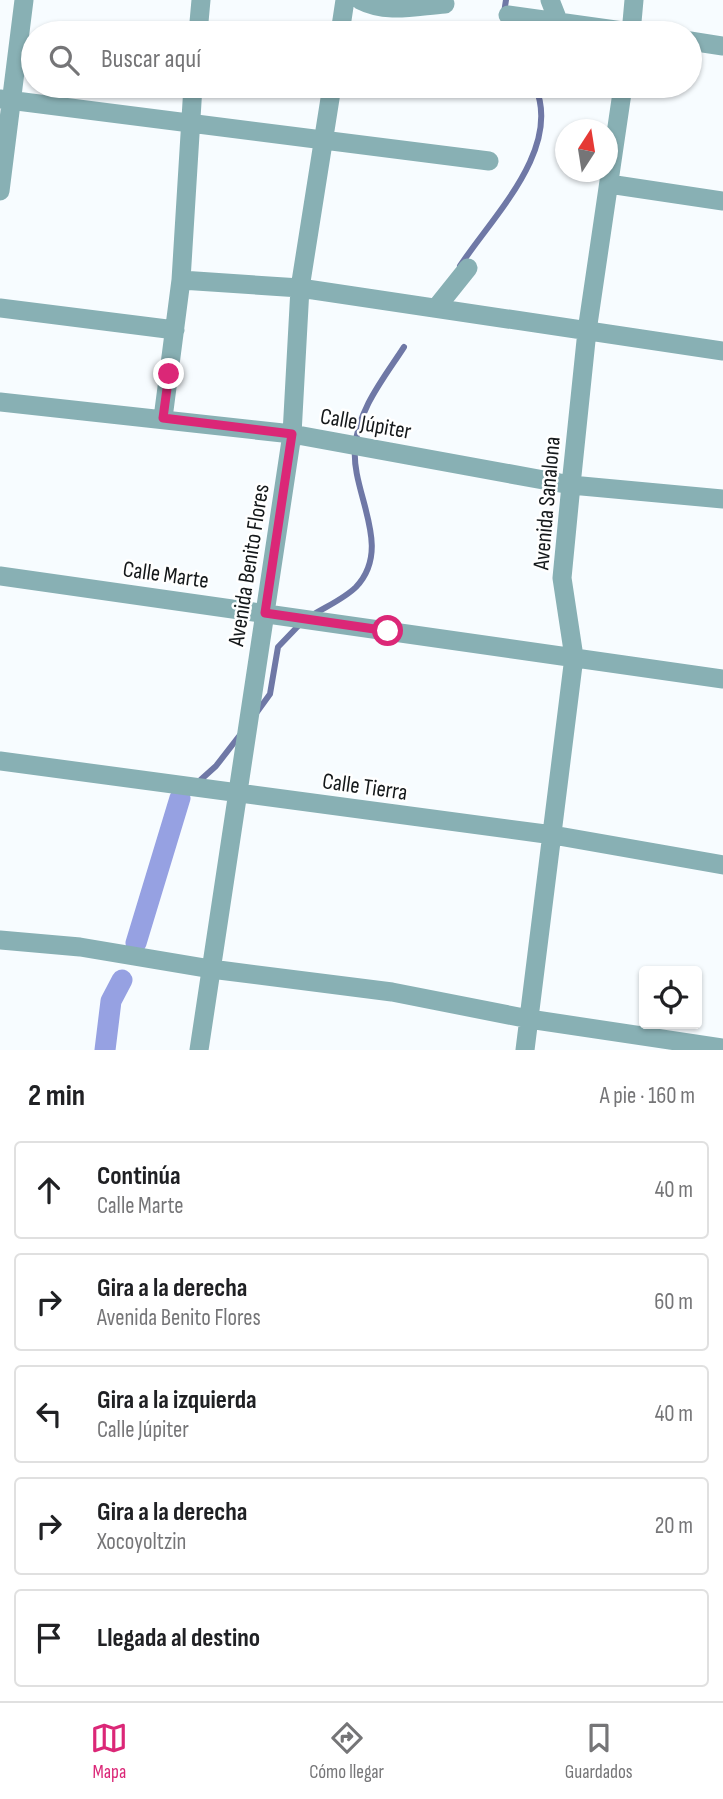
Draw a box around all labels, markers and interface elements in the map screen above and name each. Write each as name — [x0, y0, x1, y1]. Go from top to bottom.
search box — [21, 21, 702, 98]
icon: search — [45, 41, 83, 79]
text: Buscar aquí — [101, 44, 201, 75]
north arrow — [555, 119, 618, 182]
route end — [153, 358, 184, 389]
street label: Calle Júpiter — [318, 402, 414, 446]
street label: Avenida Sanalona — [527, 435, 567, 572]
street label: Avenida Benito Flores — [222, 482, 276, 649]
street label: Calle Marte — [121, 555, 211, 595]
route start — [372, 615, 403, 646]
street label: Calle Tierra — [321, 767, 409, 807]
map controls — [639, 966, 702, 1029]
button: locate — [639, 966, 702, 1029]
text: 2 min — [28, 1078, 85, 1114]
text: A pie · 160 m — [600, 1082, 695, 1110]
text: Continúa — [97, 1161, 181, 1192]
icon: ahead — [30, 1171, 68, 1209]
text: 40 m — [655, 1176, 693, 1204]
text: Calle Marte — [97, 1192, 184, 1220]
text: Gira a la derecha — [97, 1273, 247, 1304]
icon: right — [30, 1283, 68, 1321]
text: 60 m — [654, 1288, 693, 1316]
text: Avenida Benito Flores — [97, 1304, 261, 1332]
text: Gira a la izquierda — [97, 1385, 257, 1416]
icon: left — [30, 1395, 68, 1433]
text: 40 m — [655, 1400, 693, 1428]
text: Calle Júpiter — [97, 1416, 189, 1444]
text: Gira a la derecha — [97, 1497, 247, 1528]
icon: right — [30, 1507, 68, 1545]
text: 20 m — [655, 1512, 693, 1540]
text: Xocoyoltzin — [97, 1528, 186, 1556]
icon: arrive — [30, 1619, 68, 1657]
text: Llegada al destino — [97, 1623, 260, 1654]
tab: Mapa — [90, 1719, 128, 1784]
tab: Cómo llegar — [309, 1719, 384, 1784]
tab: Guardados — [565, 1719, 633, 1784]

